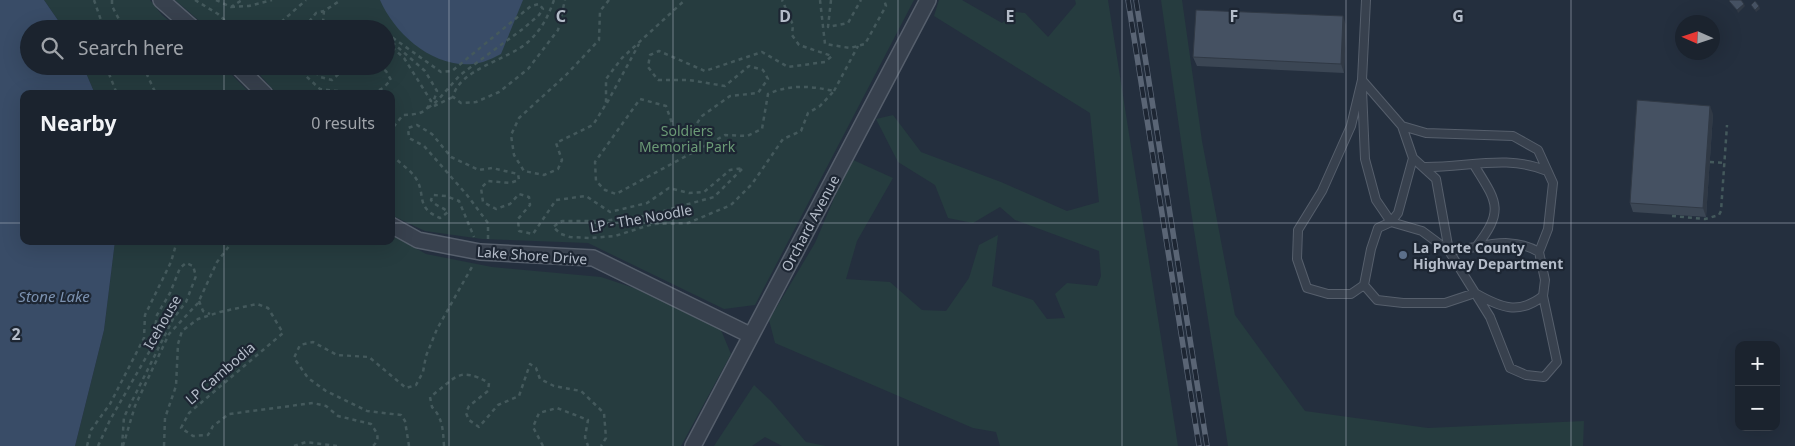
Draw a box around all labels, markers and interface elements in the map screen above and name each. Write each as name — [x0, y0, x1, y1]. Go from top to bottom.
text: C — [556, 5, 566, 27]
text: D — [779, 5, 791, 27]
text: E — [1006, 5, 1015, 27]
text: F — [1230, 5, 1238, 27]
text: G — [1452, 5, 1464, 27]
north arrow — [1675, 15, 1720, 60]
search box — [20, 20, 395, 75]
icon: search — [38, 34, 66, 62]
text: Search here — [78, 35, 184, 61]
text: Nearby — [40, 109, 116, 137]
text: 0 results — [311, 112, 375, 134]
park label: Soldiers Memorial Park — [639, 121, 736, 156]
street label: Orchard Avenue — [777, 171, 843, 275]
street label: LP - The Noodle — [589, 200, 694, 236]
place label: La Porte County Highway Department — [1413, 238, 1563, 273]
street label: Lake Shore Drive — [476, 242, 588, 268]
marker: La Porte County Highway Department — [1397, 249, 1409, 261]
water label: Stone Lake — [18, 286, 90, 306]
street label: Icehouse — [139, 291, 185, 353]
text: 2 — [11, 323, 21, 345]
street label: LP Cambodia — [181, 337, 259, 409]
map controls — [1735, 341, 1780, 431]
button: + — [1735, 341, 1780, 386]
button: − — [1735, 386, 1780, 431]

